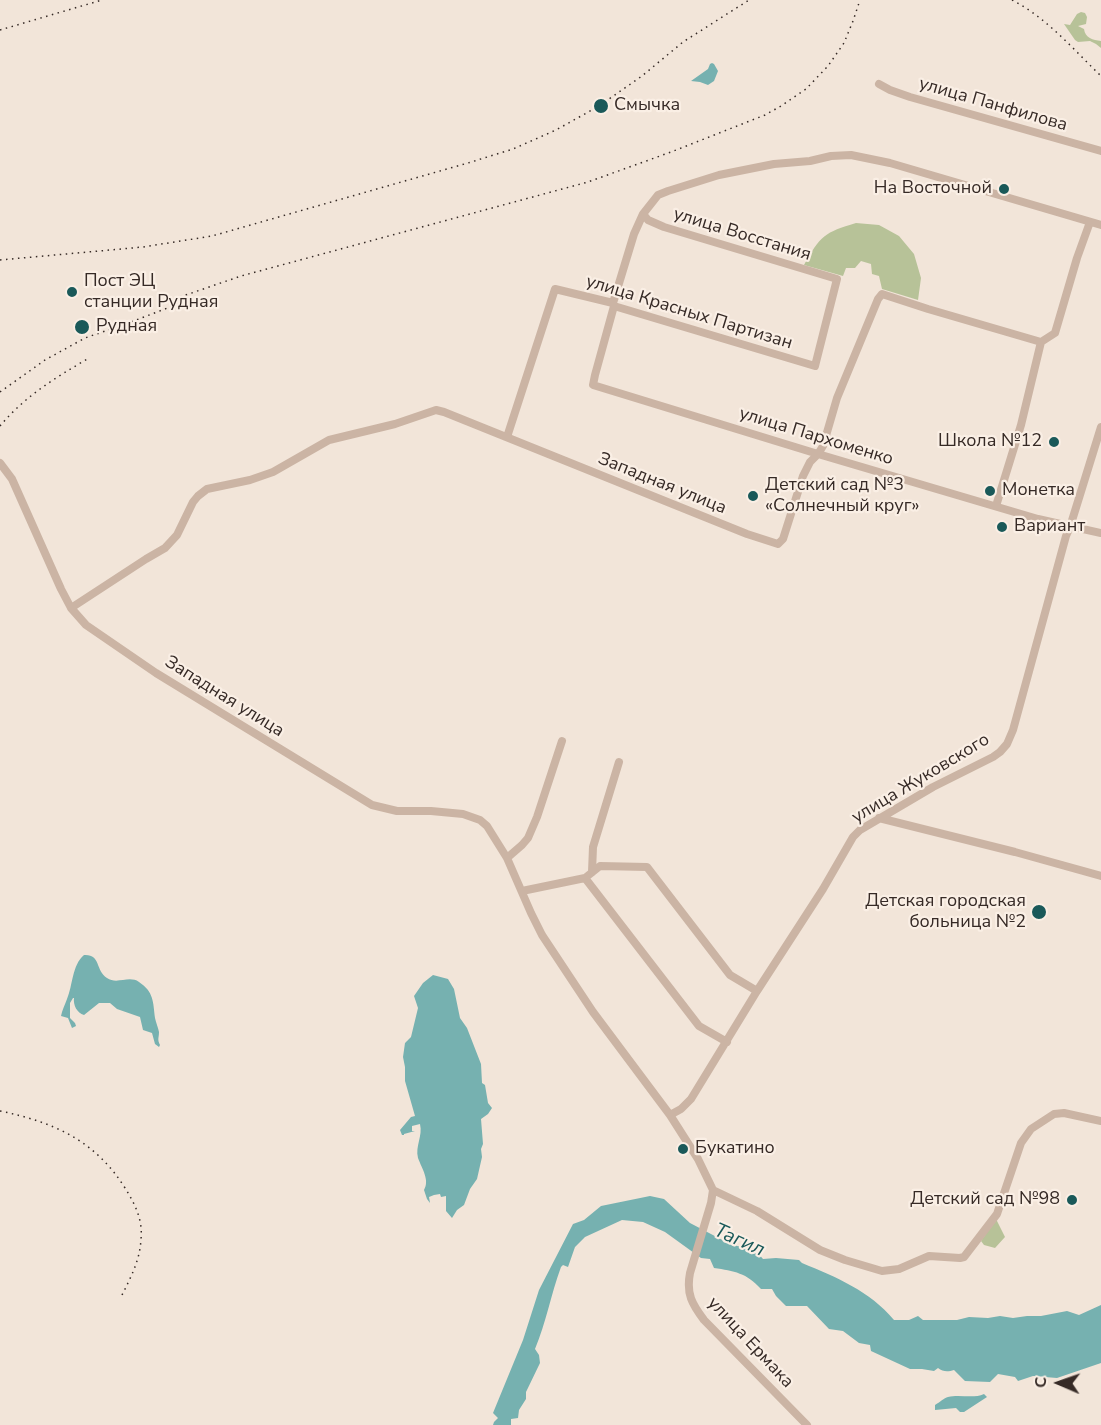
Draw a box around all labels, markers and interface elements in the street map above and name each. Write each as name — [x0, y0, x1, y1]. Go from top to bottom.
street label: улица Панфилова — [916, 73, 1070, 137]
place label: Смычка — [614, 95, 680, 117]
marker: Смычка — [592, 97, 610, 115]
place label: На Восточной — [874, 178, 992, 200]
marker: На Восточной — [997, 182, 1011, 196]
street label: улица Восстания — [671, 204, 813, 266]
place label: Пост ЭЦ станции Рудная — [84, 271, 218, 314]
street label: улица Красных Партизан — [583, 271, 795, 355]
marker: Пост ЭЦ станции Рудная — [65, 285, 79, 299]
place label: Рудная — [96, 316, 157, 338]
marker: Рудная — [73, 318, 91, 336]
street label: улица Пархоменко — [736, 403, 896, 471]
place label: Школа №12 — [938, 431, 1042, 453]
marker: Школа №12 — [1047, 435, 1061, 449]
street label: Западная улица — [594, 448, 730, 520]
place label: Детский сад №3 «Солнечный круг» — [765, 475, 920, 518]
place label: Монетка — [1002, 480, 1075, 502]
marker: Монетка — [983, 484, 997, 498]
marker: Детский сад №3 «Солнечный круг» — [746, 489, 760, 503]
place label: Вариант — [1014, 516, 1085, 538]
marker: Вариант — [995, 520, 1009, 534]
street label: Западная улица — [160, 652, 288, 742]
street label: улица Жуковского — [848, 729, 994, 829]
place label: Детская городская больница №2 — [865, 891, 1026, 934]
marker: Детская городская больница №2 — [1030, 903, 1048, 921]
place label: Букатино — [695, 1138, 775, 1160]
marker: Букатино — [676, 1142, 690, 1156]
place label: Детский сад №98 — [910, 1189, 1060, 1211]
marker: Детский сад №98 — [1065, 1193, 1079, 1207]
water label: Тагил — [710, 1219, 768, 1263]
street label: улица Ермака — [702, 1293, 798, 1393]
north arrow — [1029, 1353, 1089, 1413]
text: С — [1030, 1377, 1052, 1388]

